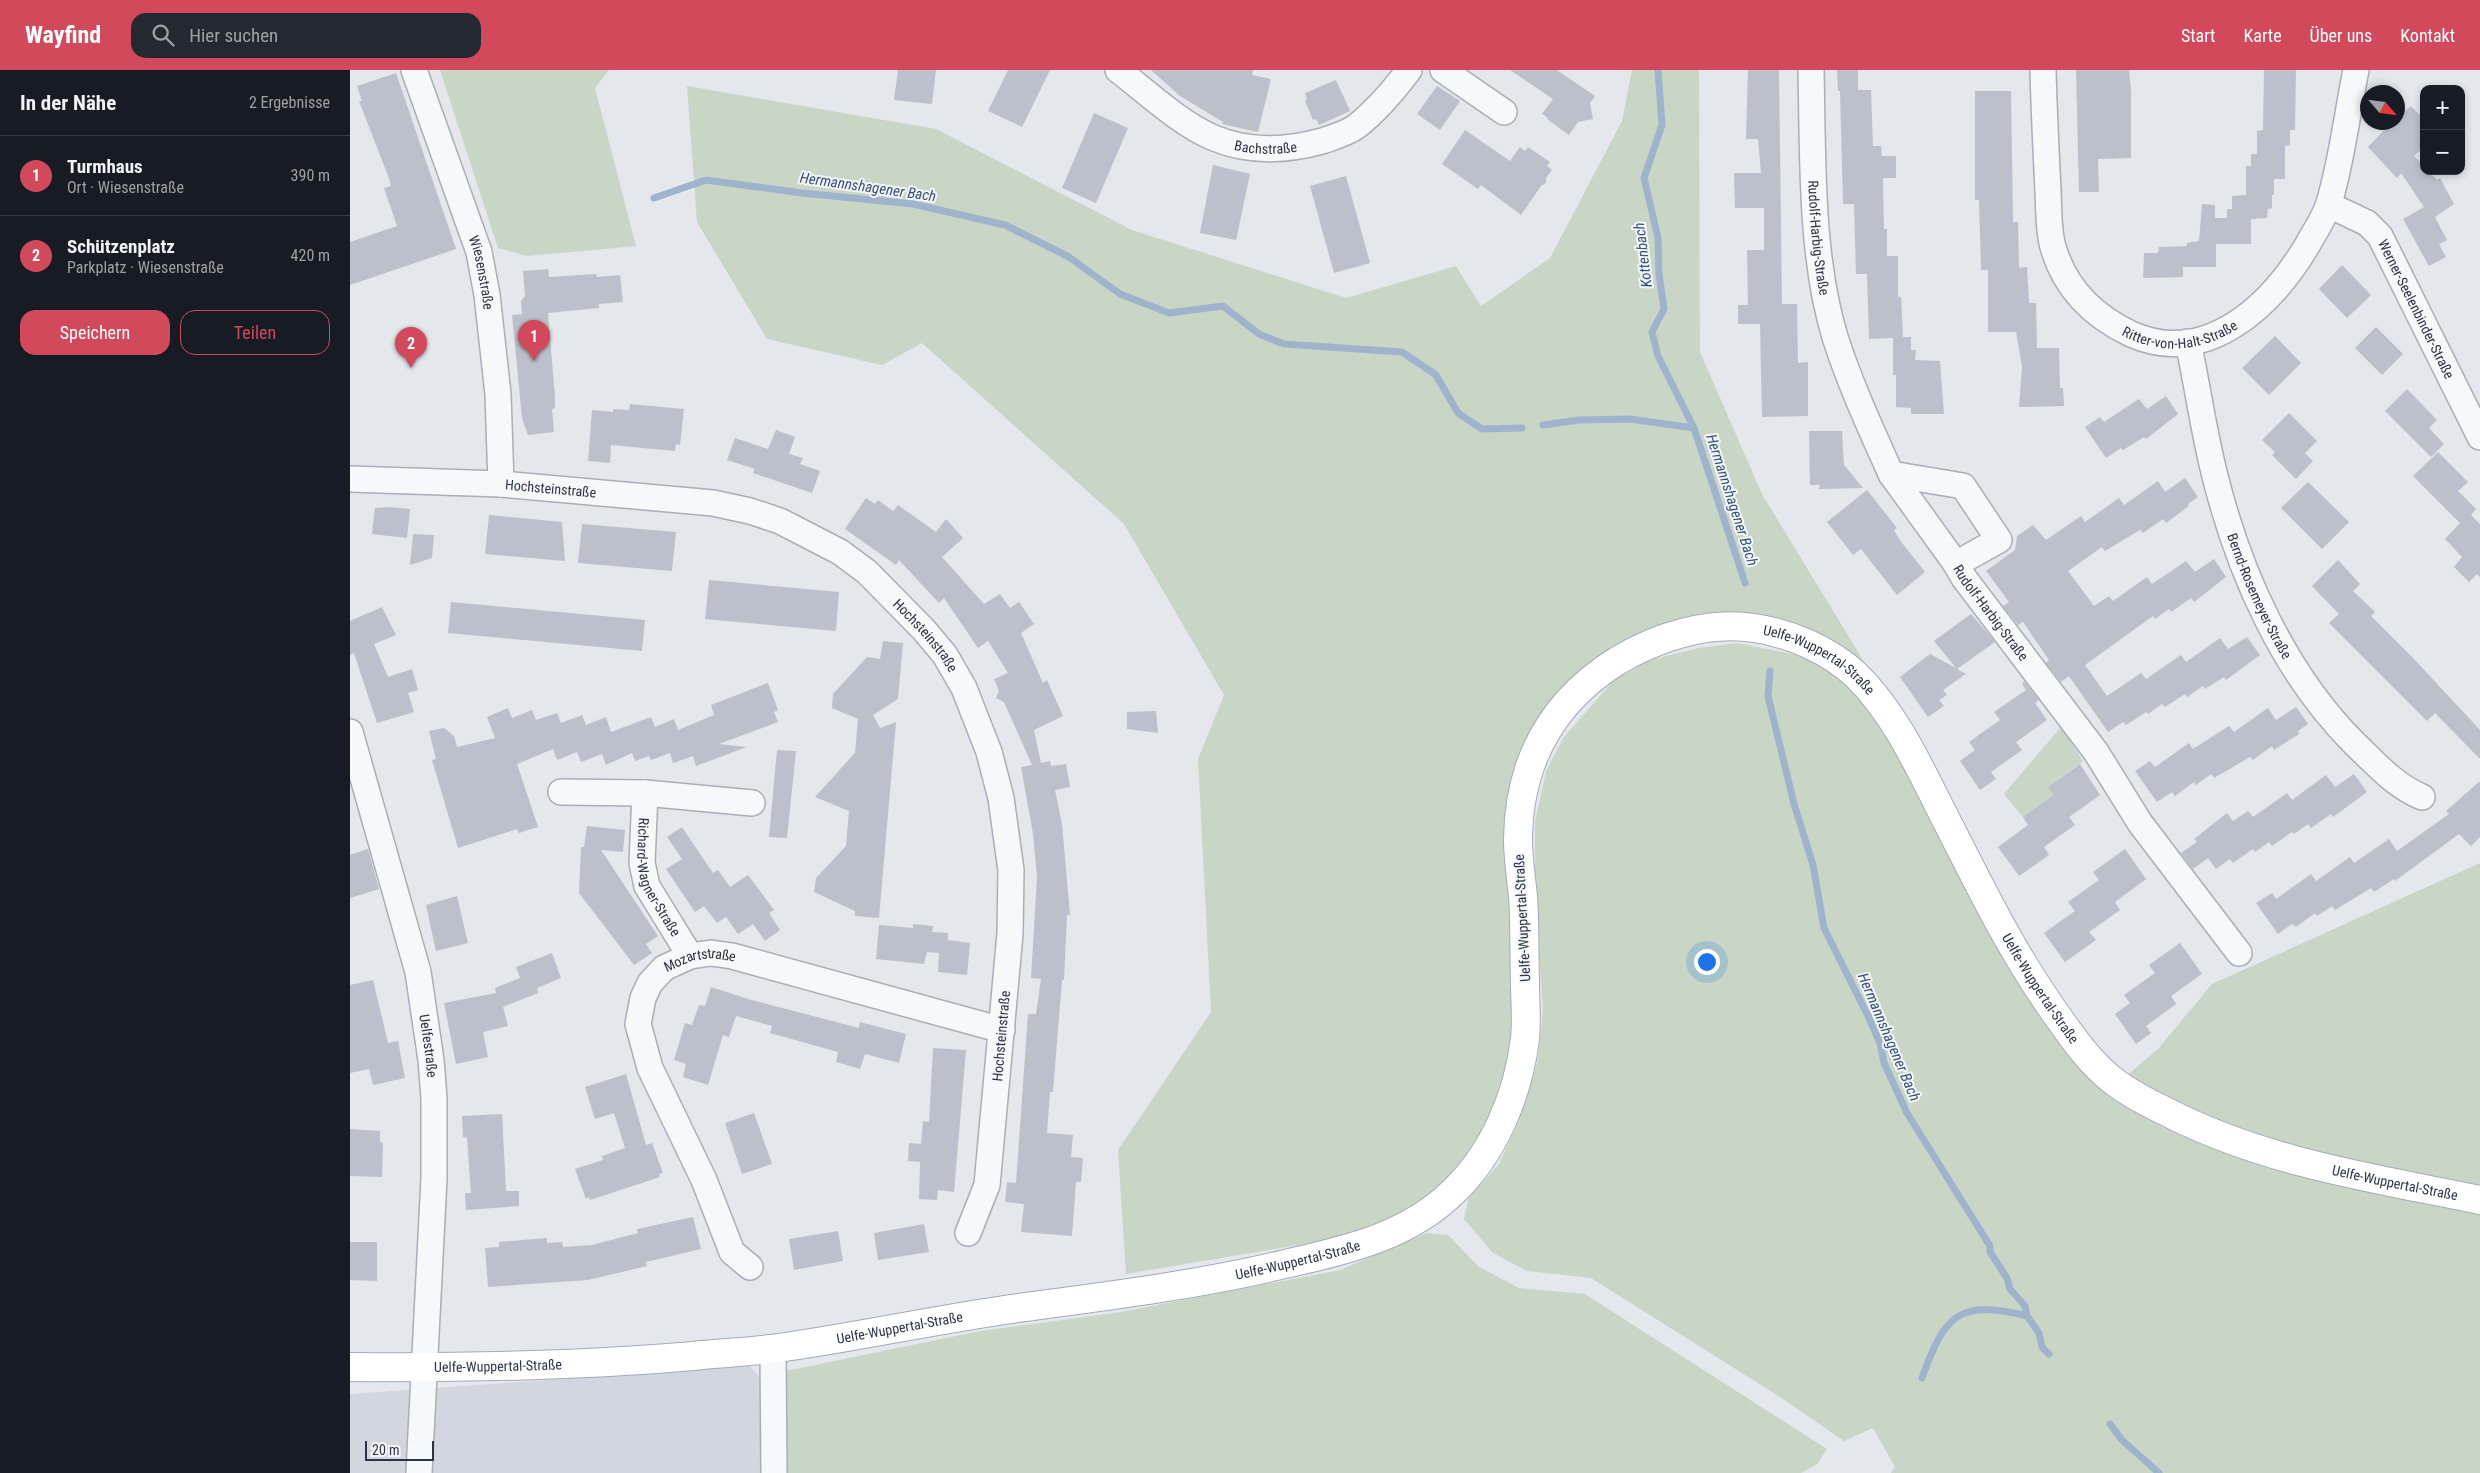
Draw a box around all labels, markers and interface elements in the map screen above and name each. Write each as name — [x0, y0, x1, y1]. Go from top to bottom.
search box — [131, 13, 481, 58]
text: Wayfind — [25, 21, 101, 49]
icon: search — [149, 21, 177, 49]
text: Hier suchen — [189, 24, 278, 47]
text: Start — [2181, 25, 2215, 46]
text: Karte — [2243, 25, 2282, 46]
text: Über uns — [2310, 25, 2372, 46]
text: Kontakt — [2400, 25, 2455, 46]
north arrow — [2360, 85, 2405, 130]
map controls — [2420, 85, 2465, 175]
button: + — [2420, 85, 2465, 130]
text: In der Nähe — [20, 91, 116, 115]
text: 2 Ergebnisse — [249, 93, 330, 112]
button: − — [2420, 130, 2465, 175]
street label: Bachstraße — [1233, 137, 1298, 157]
text: Turmhaus — [67, 155, 143, 178]
text: 1 — [32, 166, 40, 185]
text: 390 m — [291, 166, 330, 185]
water label: Hermannshagener Bach — [799, 169, 937, 205]
text: Ort · Wiesenstraße — [67, 178, 184, 197]
street label: Rudolf-Harbig-Straße — [1805, 180, 1833, 297]
water label: Kottenbach — [1630, 221, 1656, 289]
street label: Wiesenstraße — [466, 233, 497, 311]
text: Schützenplatz — [67, 235, 175, 258]
street label: Werner-Seelenbinder-Straße — [2375, 237, 2458, 382]
text: 2 — [32, 246, 40, 265]
text: 420 m — [291, 246, 330, 265]
text: Parkplatz · Wiesenstraße — [67, 258, 224, 277]
button: Speichern — [20, 310, 170, 355]
button: Teilen — [180, 310, 330, 355]
street label: Ritter-von-Halt-Straße — [2120, 317, 2240, 352]
pin: 1 — [518, 320, 550, 361]
pin: 2 — [395, 327, 427, 368]
water label: Hermannshagener Bach — [1702, 432, 1762, 568]
street label: Hochsteinstraße — [505, 476, 597, 501]
street label: Bernd-Rosemeyer-Straße — [2224, 531, 2295, 662]
street label: Rudolf-Harbig-Straße — [1950, 562, 2032, 664]
street label: Hochsteinstraße — [890, 596, 961, 675]
street label: Uelfe-Wuppertal-Straße — [1762, 622, 1878, 698]
street label: Richard-Wagner-Straße — [634, 817, 684, 940]
street label: Uelfe-Wuppertal-Straße — [1511, 853, 1533, 982]
street label: Uelfe-Wuppertal-Straße — [1999, 931, 2082, 1047]
street label: Mozartstraße — [661, 945, 738, 975]
your location — [1694, 949, 1720, 975]
water label: Hermannshagener Bach — [1854, 970, 1924, 1104]
street label: Hochsteinstraße — [989, 989, 1013, 1082]
street label: Uelfestraße — [416, 1013, 440, 1078]
street label: Uelfe-Wuppertal-Straße — [2331, 1162, 2460, 1203]
street label: Uelfe-Wuppertal-Straße — [1234, 1237, 1363, 1283]
street label: Uelfe-Wuppertal-Straße — [835, 1309, 964, 1347]
street label: Uelfe-Wuppertal-Straße — [434, 1356, 563, 1375]
scale bar — [365, 1438, 434, 1461]
text: 20 m — [372, 1442, 400, 1458]

